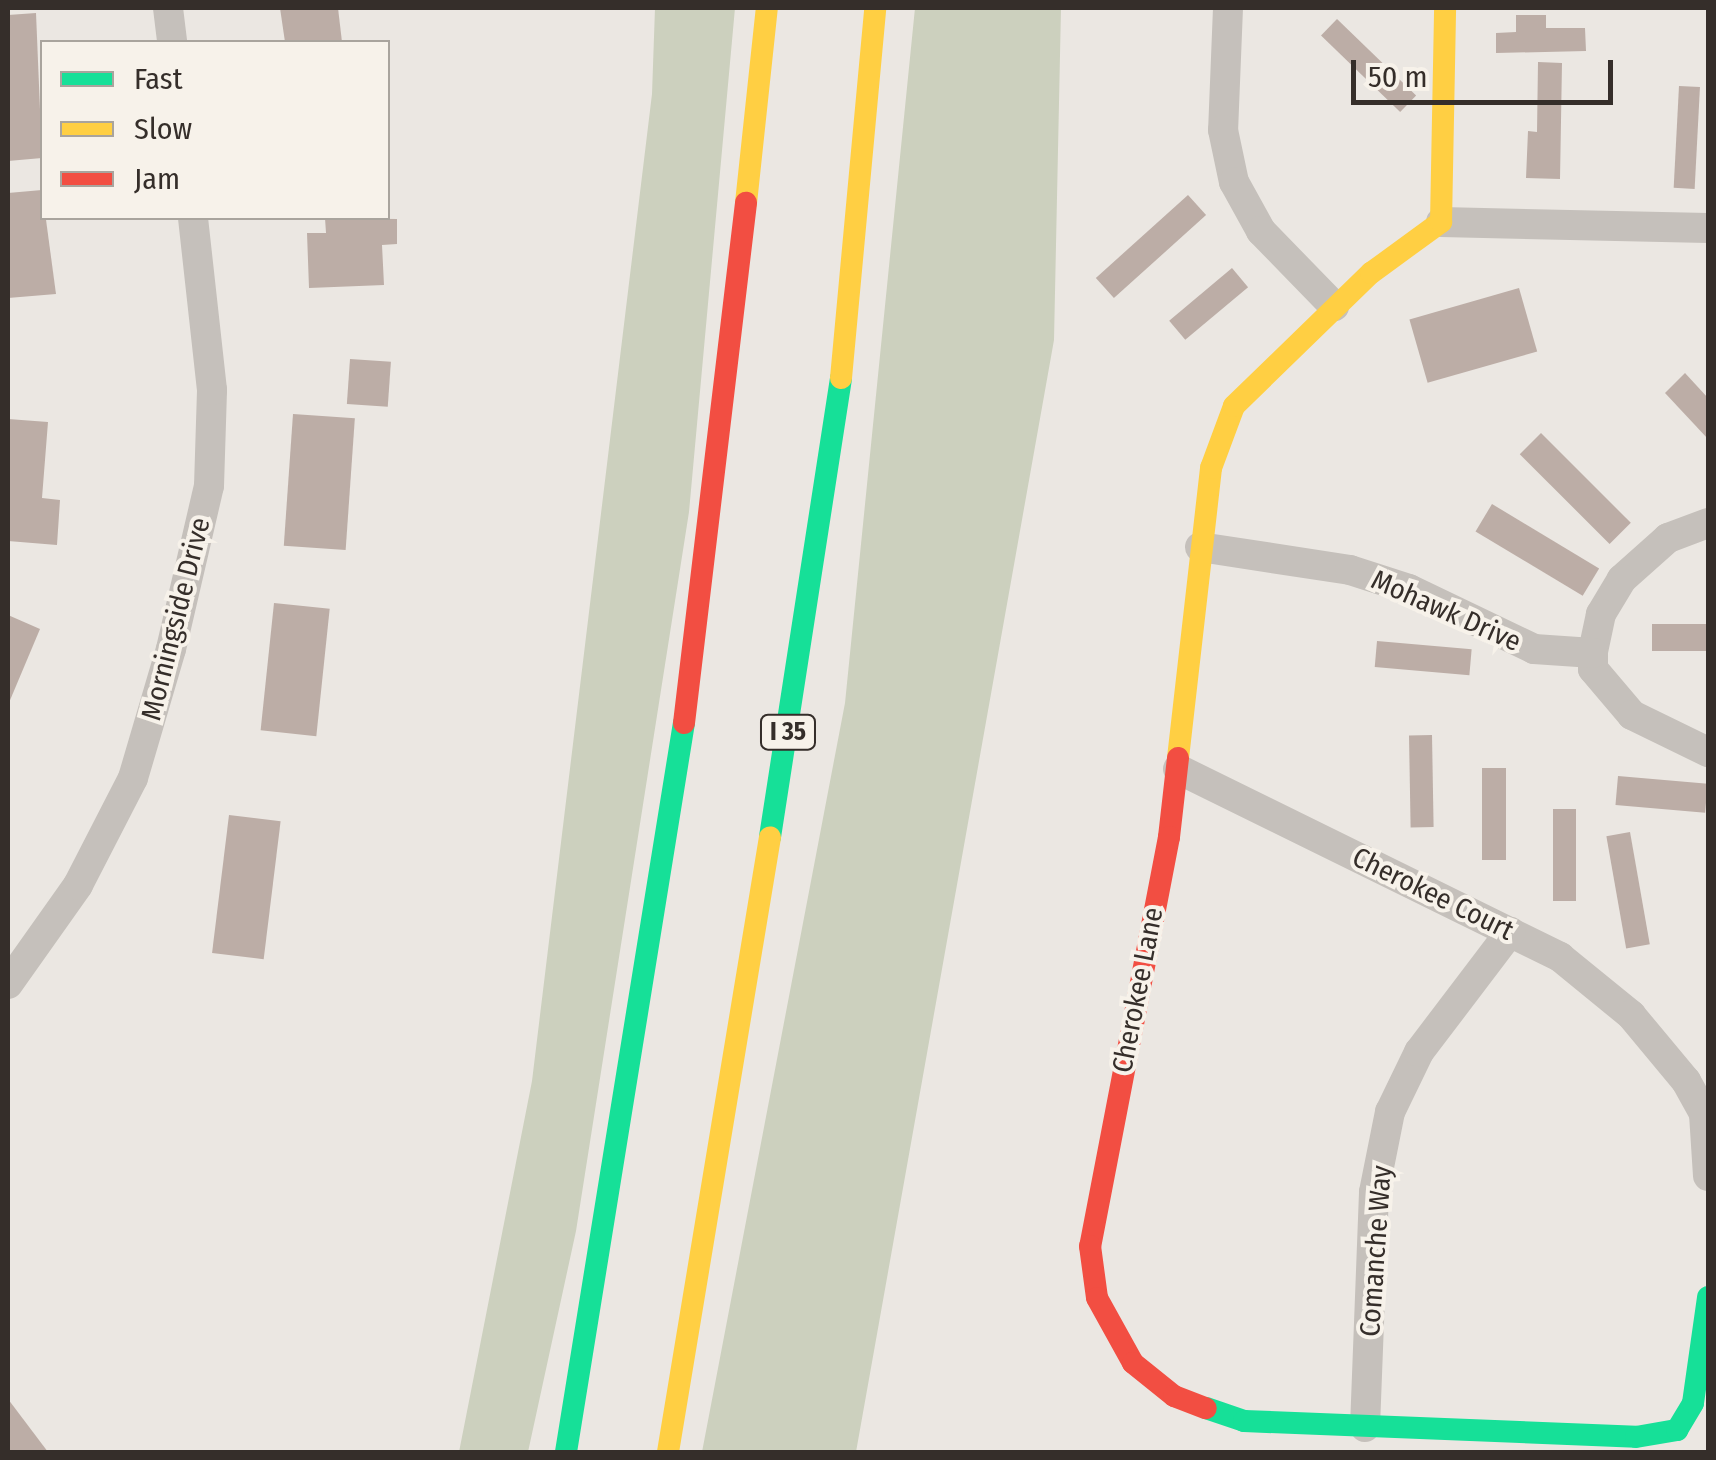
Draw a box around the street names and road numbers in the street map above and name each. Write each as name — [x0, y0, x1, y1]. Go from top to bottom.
street label: Morningside Drive — [135, 514, 217, 724]
street label: Mohawk Drive — [1366, 563, 1526, 659]
road number: I 35 — [758, 712, 818, 752]
street label: Cherokee Court — [1347, 840, 1519, 948]
street label: Cherokee Lane — [1105, 904, 1171, 1076]
street label: Comanche Way — [1353, 1164, 1399, 1338]

